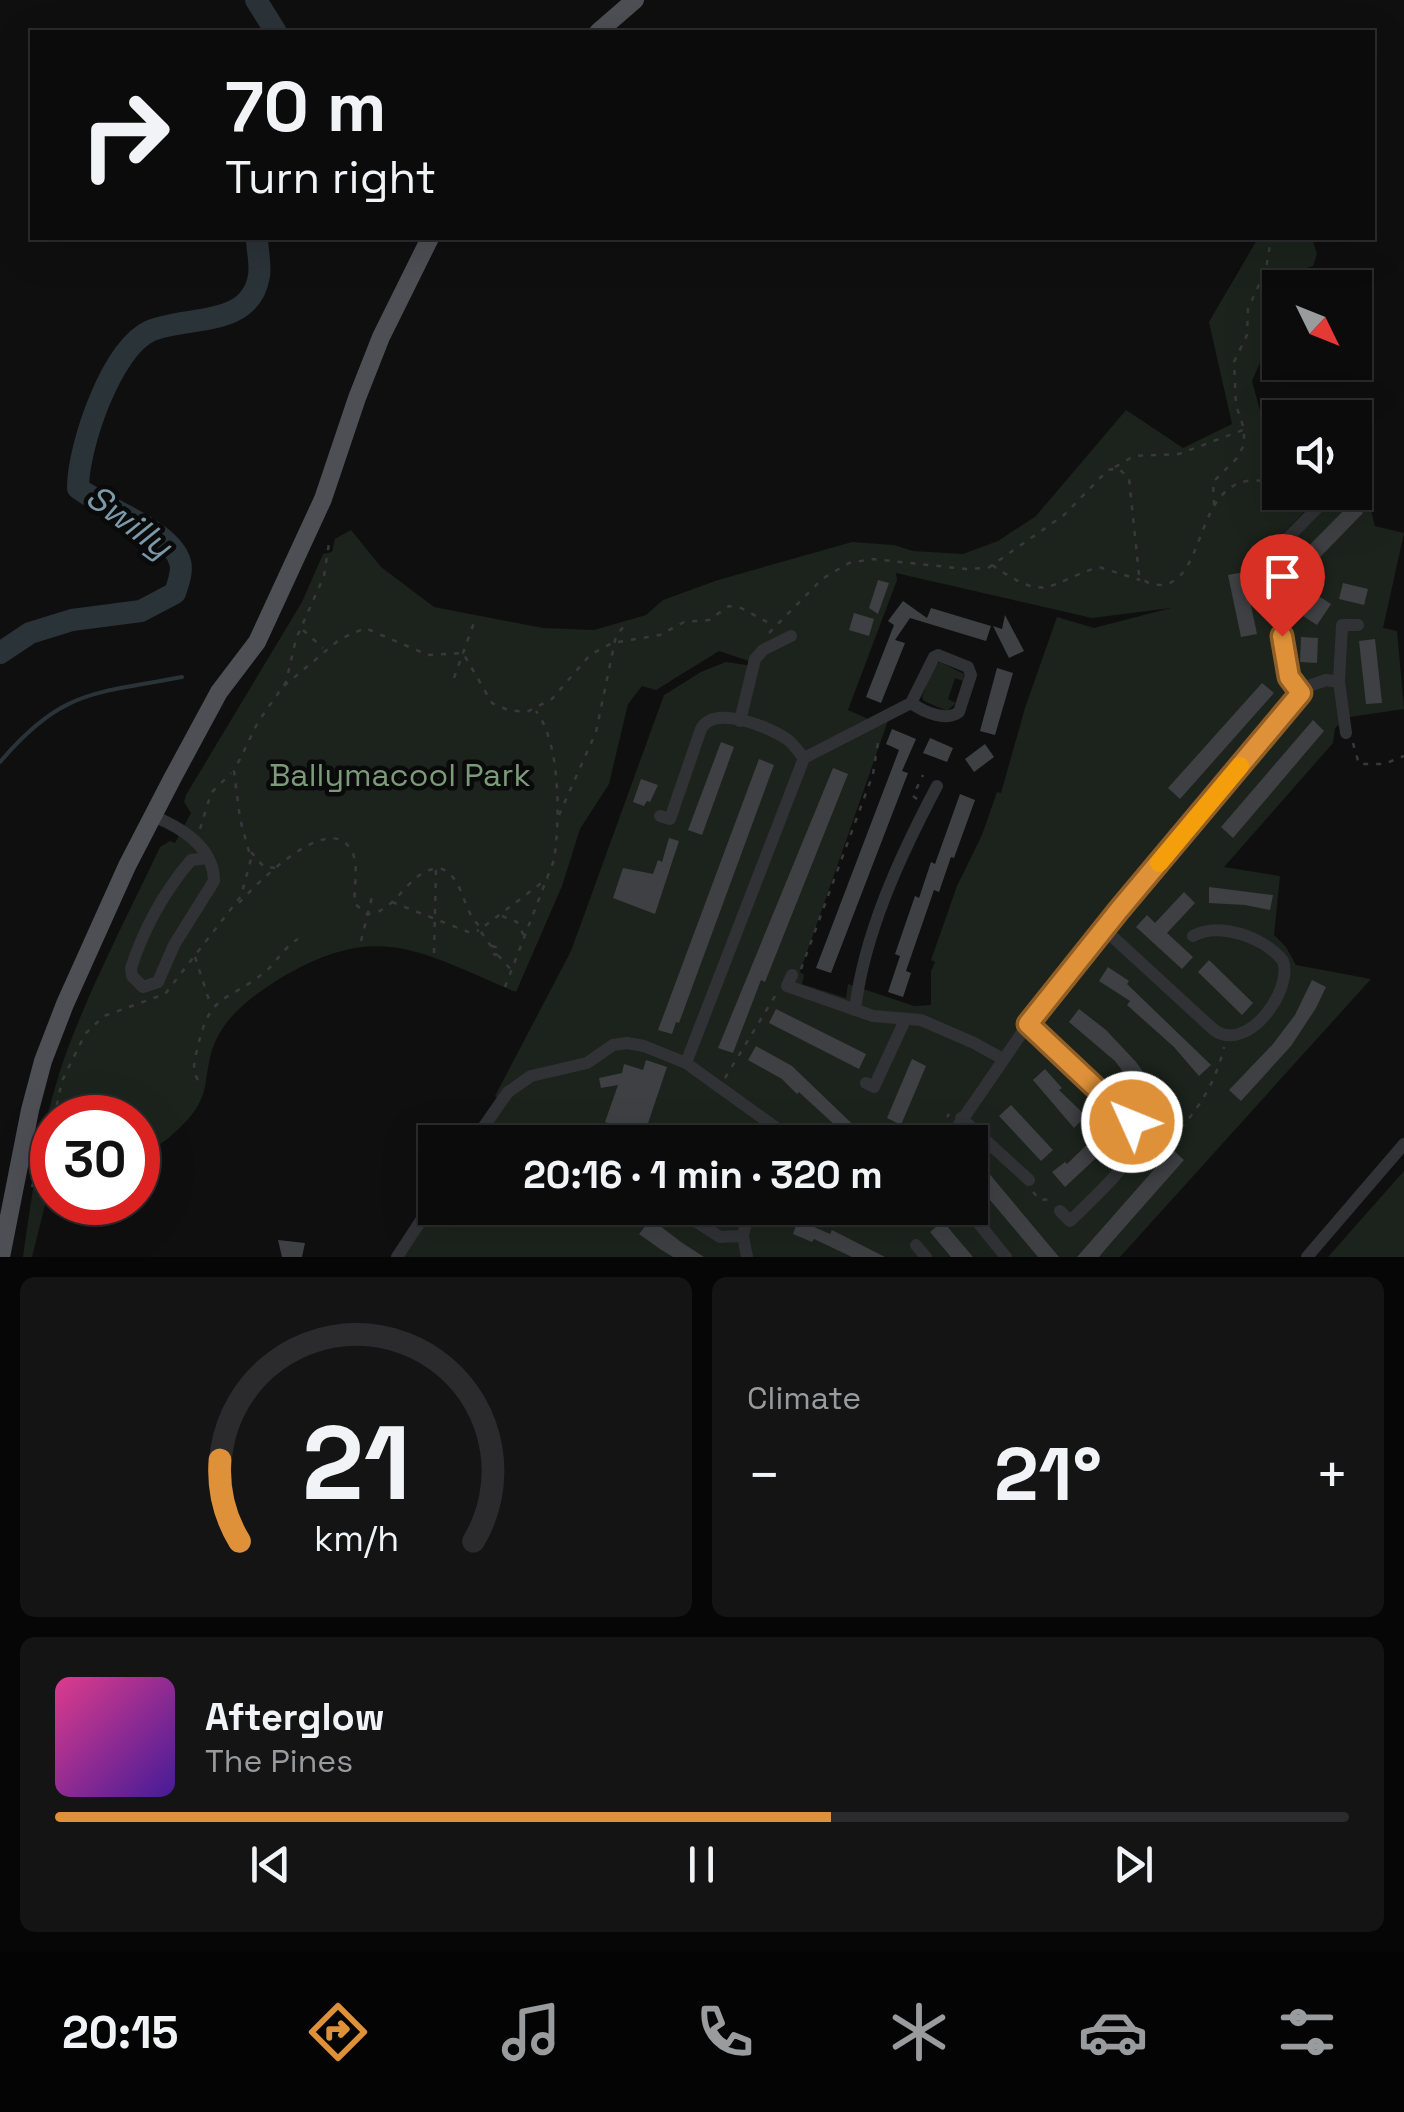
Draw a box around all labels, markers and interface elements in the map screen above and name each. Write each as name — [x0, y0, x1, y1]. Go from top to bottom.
text: 70 m — [225, 62, 386, 151]
icon: right — [60, 70, 190, 200]
text: Turn right — [225, 149, 436, 206]
north arrow — [1262, 270, 1372, 380]
map controls — [1262, 270, 1372, 510]
button: sound — [1262, 400, 1372, 510]
water label: Swilly — [77, 474, 182, 569]
pin — [1240, 534, 1325, 637]
icon: arrive — [1255, 549, 1310, 604]
park label: Ballymacool Park — [269, 755, 531, 795]
position arrow — [1080, 1070, 1184, 1174]
speed limit sign: 30 — [30, 1095, 160, 1225]
text: 20:16 · 1 min · 320 m — [523, 1151, 883, 1199]
text: Climate — [747, 1378, 861, 1418]
text: 21 — [302, 1397, 410, 1529]
text: 21° — [994, 1426, 1102, 1522]
text: − — [747, 1440, 781, 1510]
text: + — [1315, 1440, 1349, 1510]
text: km/h — [313, 1516, 399, 1561]
text: Afterglow — [205, 1693, 385, 1741]
text: The Pines — [205, 1741, 353, 1781]
icon: previous — [243, 1837, 298, 1892]
icon: pause — [674, 1837, 729, 1892]
icon: next — [1106, 1837, 1161, 1892]
icon: directions — [303, 1997, 373, 2067]
icon: music — [496, 1997, 566, 2067]
icon: phone — [690, 1997, 760, 2067]
icon: climate — [884, 1997, 954, 2067]
icon: car — [1078, 1997, 1148, 2067]
icon: filters — [1272, 1997, 1342, 2067]
text: 20:15 — [62, 2004, 179, 2061]

